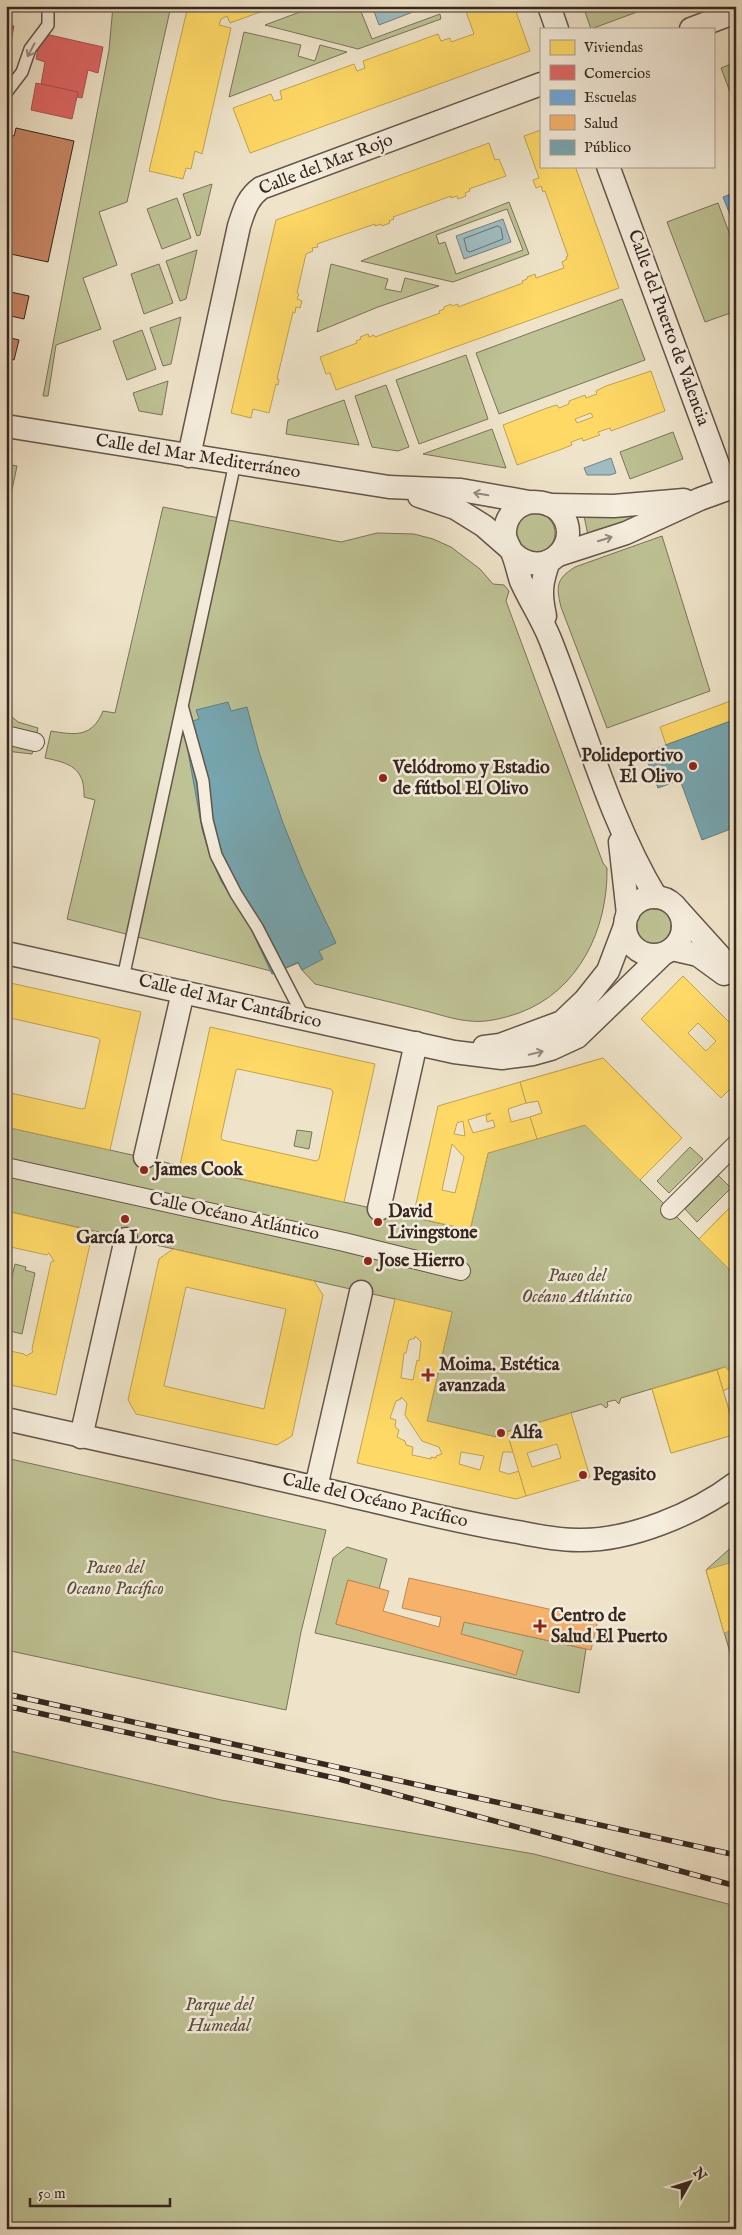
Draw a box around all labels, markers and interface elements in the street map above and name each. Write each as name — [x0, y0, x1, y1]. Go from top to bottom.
legend — [540, 28, 714, 168]
text: Viviendas — [583, 38, 643, 57]
one-way arrow — [26, 42, 36, 57]
text: Comercios — [584, 64, 650, 83]
text: Escuelas — [584, 88, 637, 107]
text: Salud — [584, 114, 619, 133]
street label: Calle del Mar Rojo — [256, 129, 397, 201]
text: Público — [584, 138, 631, 157]
street label: Calle del Puerto de Valencia — [622, 227, 714, 429]
street label: Calle del Mar Mediterráneo — [94, 429, 302, 485]
one-way arrow — [473, 488, 489, 498]
one-way arrow — [596, 534, 612, 544]
place label: Polideportivo El Olivo — [581, 745, 683, 789]
place label: Velódromo y Estadio de fútbol El Olivo — [392, 757, 550, 801]
marker: Polideportivo El Olivo — [687, 760, 699, 772]
marker: Velódromo y Estadio de fútbol El Olivo — [377, 772, 389, 784]
street label: Calle del Mar Cantábrico — [136, 970, 324, 1034]
one-way arrow — [528, 1048, 544, 1057]
place label: James Cook — [152, 1159, 244, 1182]
marker: James Cook — [138, 1164, 150, 1176]
street label: Calle Océano Atlántico — [147, 1188, 322, 1246]
place label: David Livingstone — [388, 1201, 478, 1245]
marker: García Lorca — [119, 1213, 131, 1225]
marker: David Livingstone — [372, 1216, 384, 1228]
place label: García Lorca — [76, 1227, 175, 1250]
place label: Jose Hierro — [376, 1250, 465, 1273]
marker: Jose Hierro — [362, 1255, 374, 1267]
park label: Paseo del Océano Atlántico — [522, 1265, 632, 1309]
place label: Moima. Estética avanzada — [439, 1354, 561, 1398]
marker: Moima. Estética avanzada — [421, 1368, 435, 1382]
place label: Alfa — [510, 1422, 544, 1445]
marker: Alfa — [495, 1427, 507, 1439]
place label: Pegasito — [593, 1464, 656, 1487]
street label: Calle del Océano Pacífico — [280, 1468, 470, 1534]
marker: Pegasito — [577, 1469, 589, 1481]
park label: Paseo del Oceano Pacífico — [66, 1557, 164, 1601]
place label: Centro de Salud El Puerto — [551, 1605, 668, 1649]
marker: Centro de Salud El Puerto — [533, 1619, 547, 1633]
park label: Parque del Humedal — [185, 1994, 255, 2038]
north arrow — [664, 2158, 714, 2208]
text: N — [688, 2163, 710, 2185]
scale bar — [30, 2175, 170, 2207]
text: 50 m — [38, 2184, 66, 2203]

